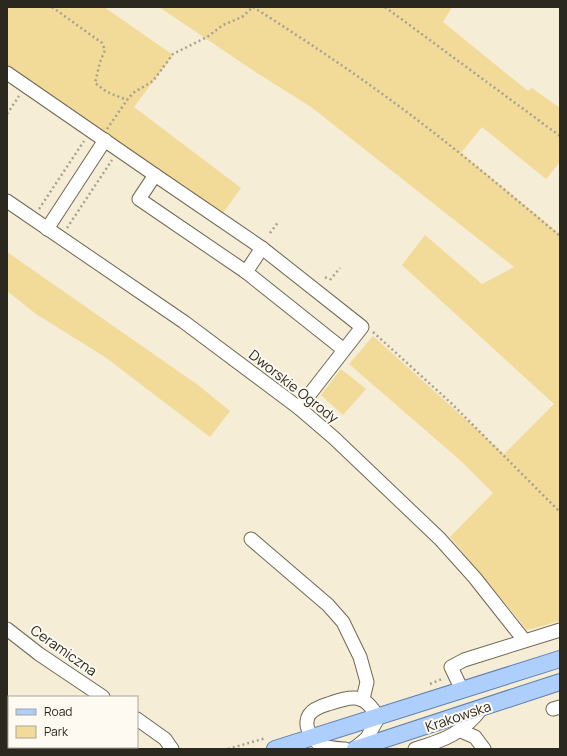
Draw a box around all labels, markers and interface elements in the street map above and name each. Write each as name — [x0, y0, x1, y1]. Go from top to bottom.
street label: Dworskie Ogrody — [245, 345, 343, 427]
street label: Ceramiczna — [27, 620, 101, 680]
legend — [8, 696, 138, 748]
street label: Krakowska — [423, 696, 493, 736]
text: Road — [44, 703, 72, 720]
text: Park — [44, 723, 69, 740]

